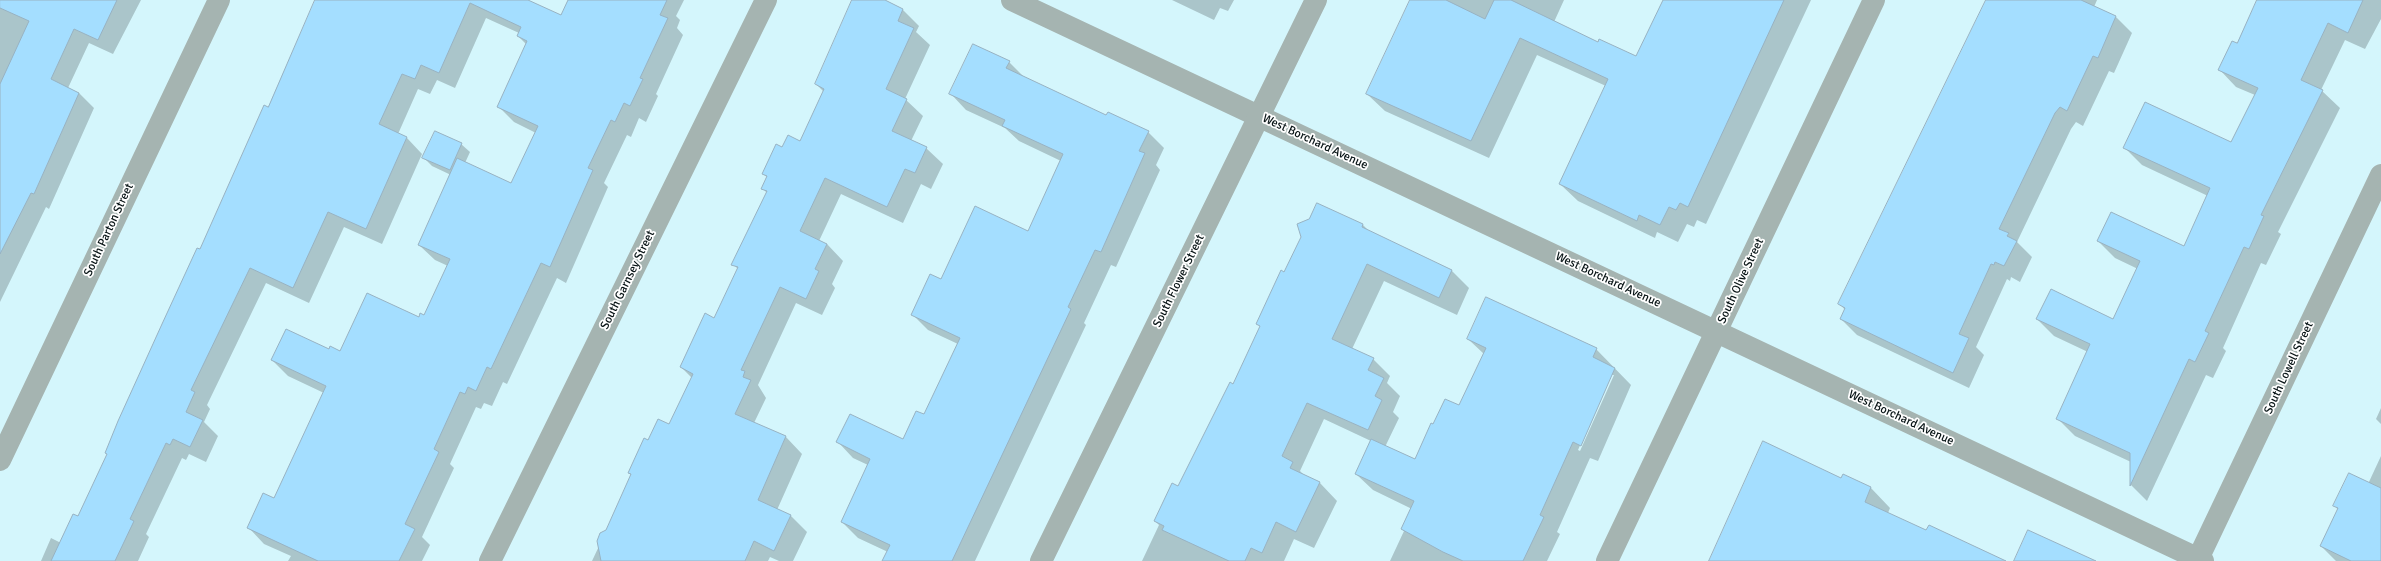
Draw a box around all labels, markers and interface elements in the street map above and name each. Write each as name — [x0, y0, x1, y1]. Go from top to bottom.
street label: West Borchard Avenue — [1260, 111, 1370, 173]
street label: South Parton Street — [81, 181, 137, 279]
street label: South Garnsey Street — [598, 228, 658, 332]
street label: South Flower Street — [1150, 232, 1208, 330]
street label: South Olive Street — [1715, 236, 1767, 326]
street label: West Borchard Avenue — [1553, 249, 1663, 311]
street label: South Lowell Street — [2261, 320, 2317, 416]
street label: West Borchard Avenue — [1846, 387, 1956, 449]

